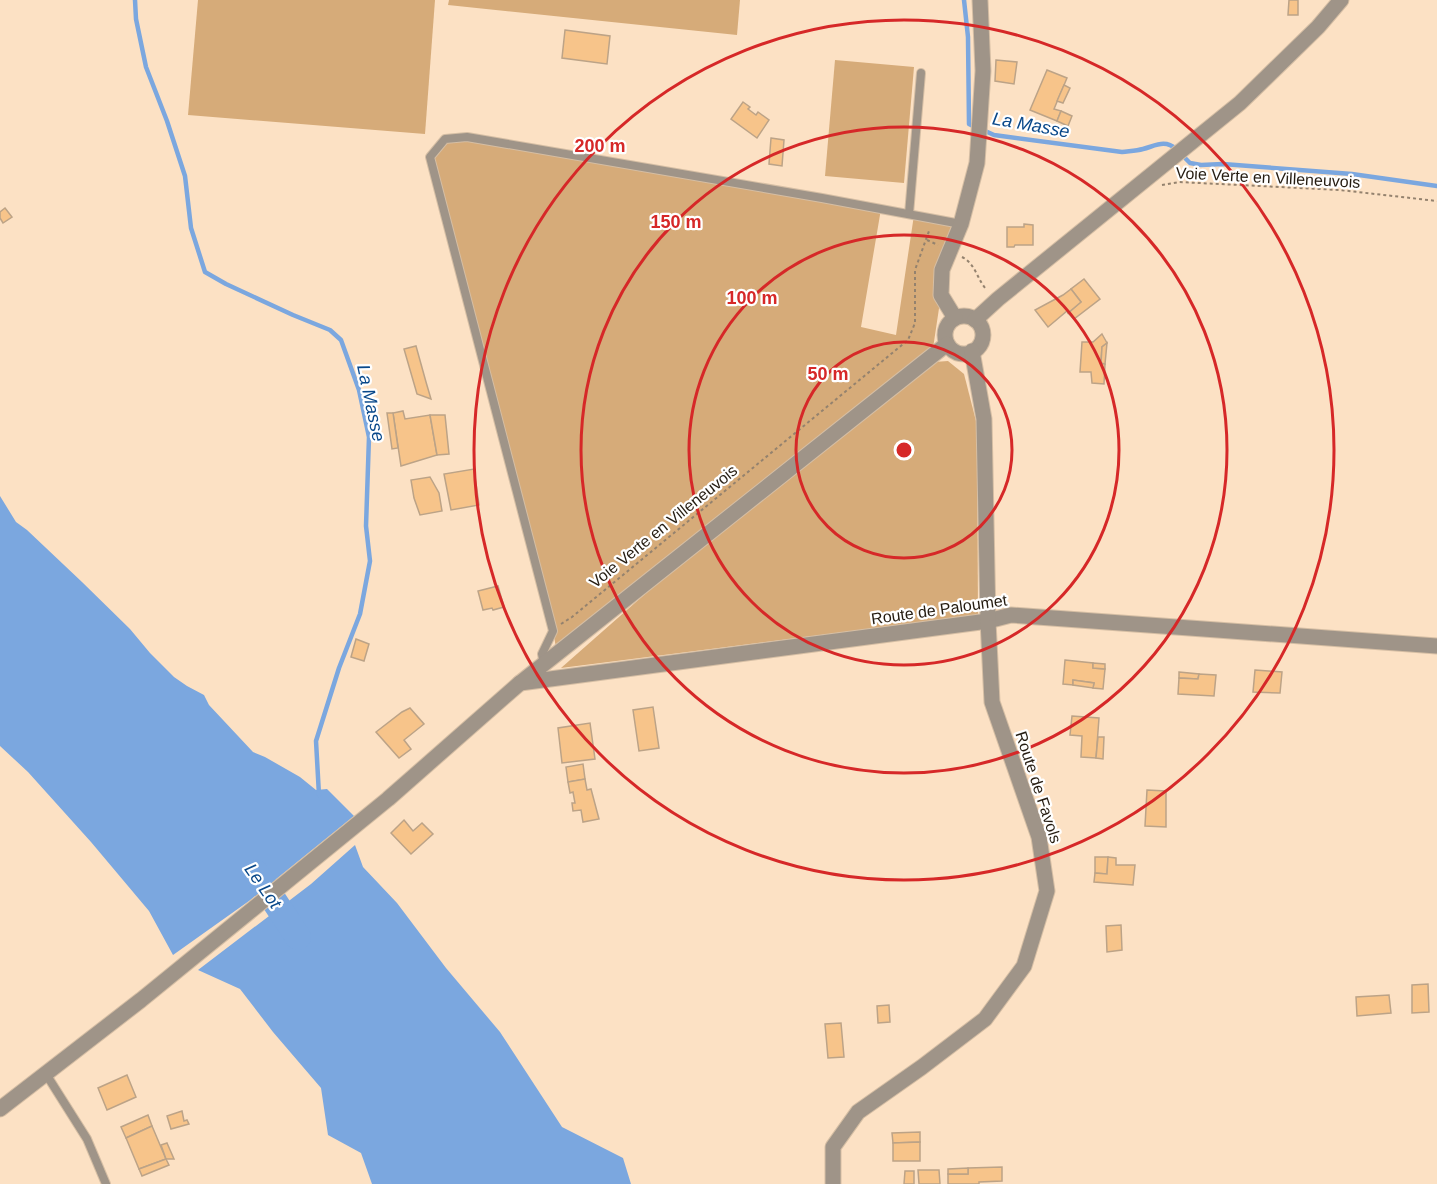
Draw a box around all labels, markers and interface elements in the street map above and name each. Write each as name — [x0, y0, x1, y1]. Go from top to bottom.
water label: La Masse — [991, 108, 1071, 142]
text: 200 m — [574, 136, 626, 156]
street label: Voie Verte en Villeneuvois — [1175, 164, 1361, 191]
text: 150 m — [650, 212, 702, 232]
text: 100 m — [726, 288, 778, 308]
water label: La Masse — [353, 363, 389, 443]
text: 50 m — [807, 364, 849, 384]
centre of rings — [894, 440, 914, 460]
street label: Voie Verte en Villeneuvois — [586, 462, 740, 591]
street label: Route de Paloumet — [870, 591, 1009, 627]
street label: Route de Favols — [1012, 729, 1065, 845]
water label: Le Lot — [240, 860, 286, 913]

